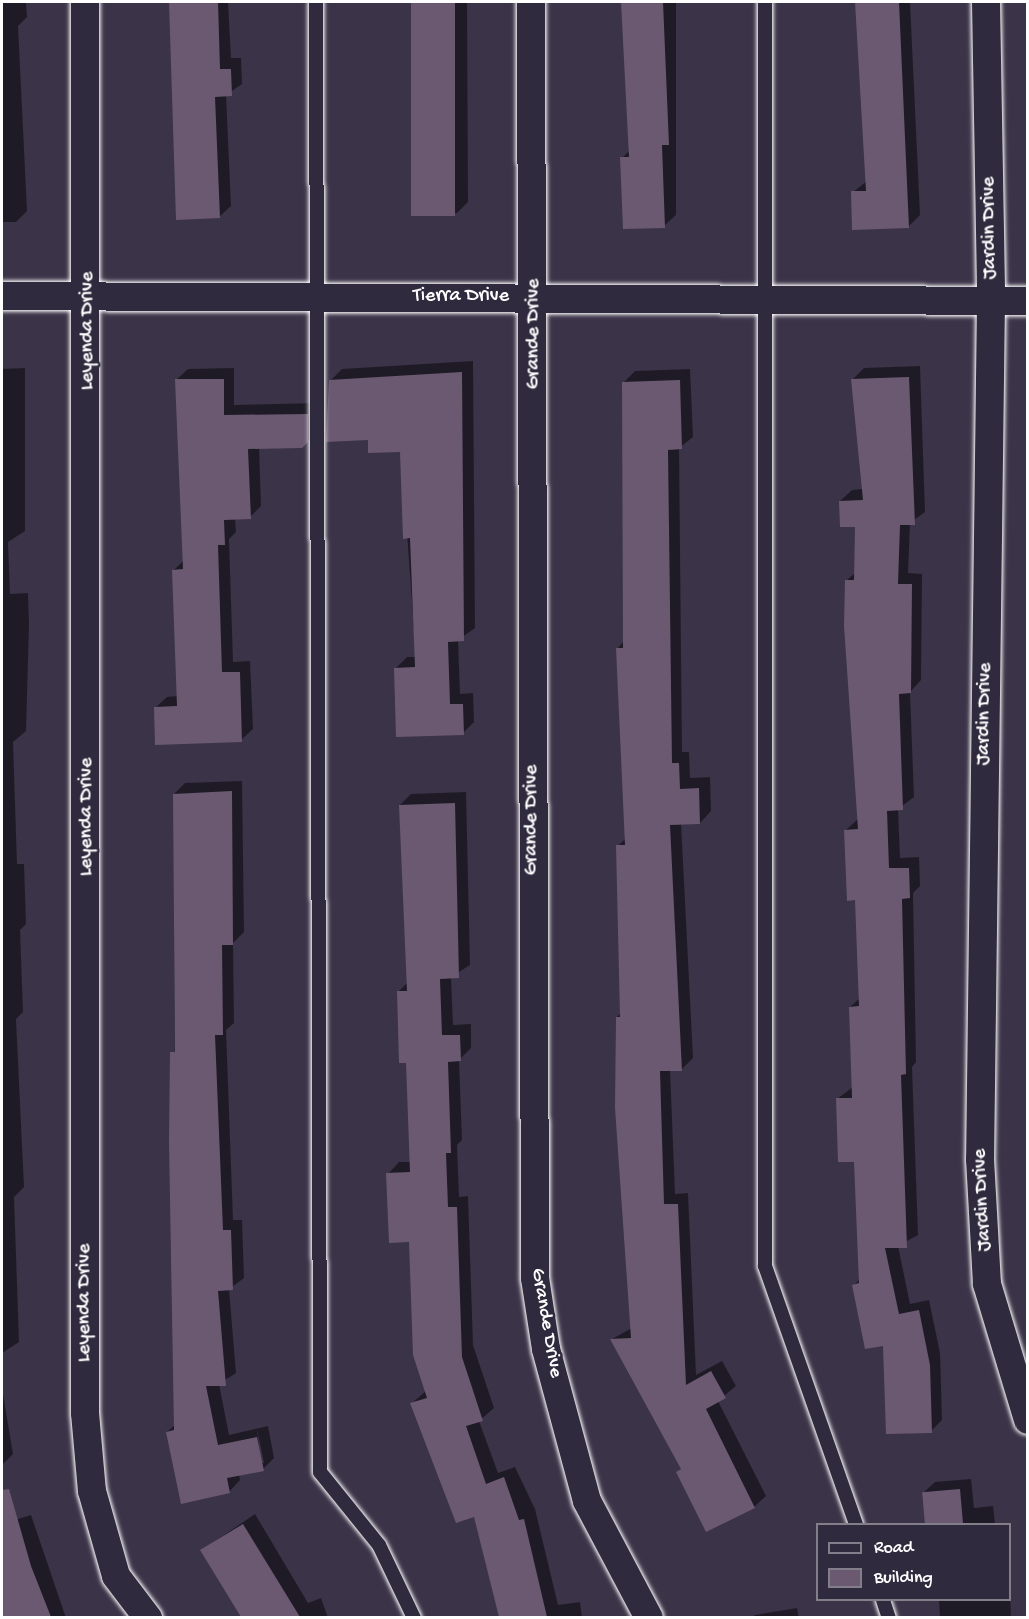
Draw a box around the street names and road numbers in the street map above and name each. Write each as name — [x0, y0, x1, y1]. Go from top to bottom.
street label: Jardin Drive — [977, 176, 1003, 280]
street label: Leyenda Drive — [76, 272, 100, 390]
street label: Grande Drive — [522, 279, 546, 389]
street label: Tierra Drive — [413, 284, 509, 308]
street label: Jardin Drive — [972, 662, 998, 766]
street label: Leyenda Drive — [75, 758, 99, 876]
street label: Grande Drive — [520, 765, 544, 875]
street label: Jardin Drive — [968, 1148, 998, 1252]
street label: Leyenda Drive — [73, 1244, 97, 1362]
street label: Grande Drive — [525, 1266, 567, 1380]

